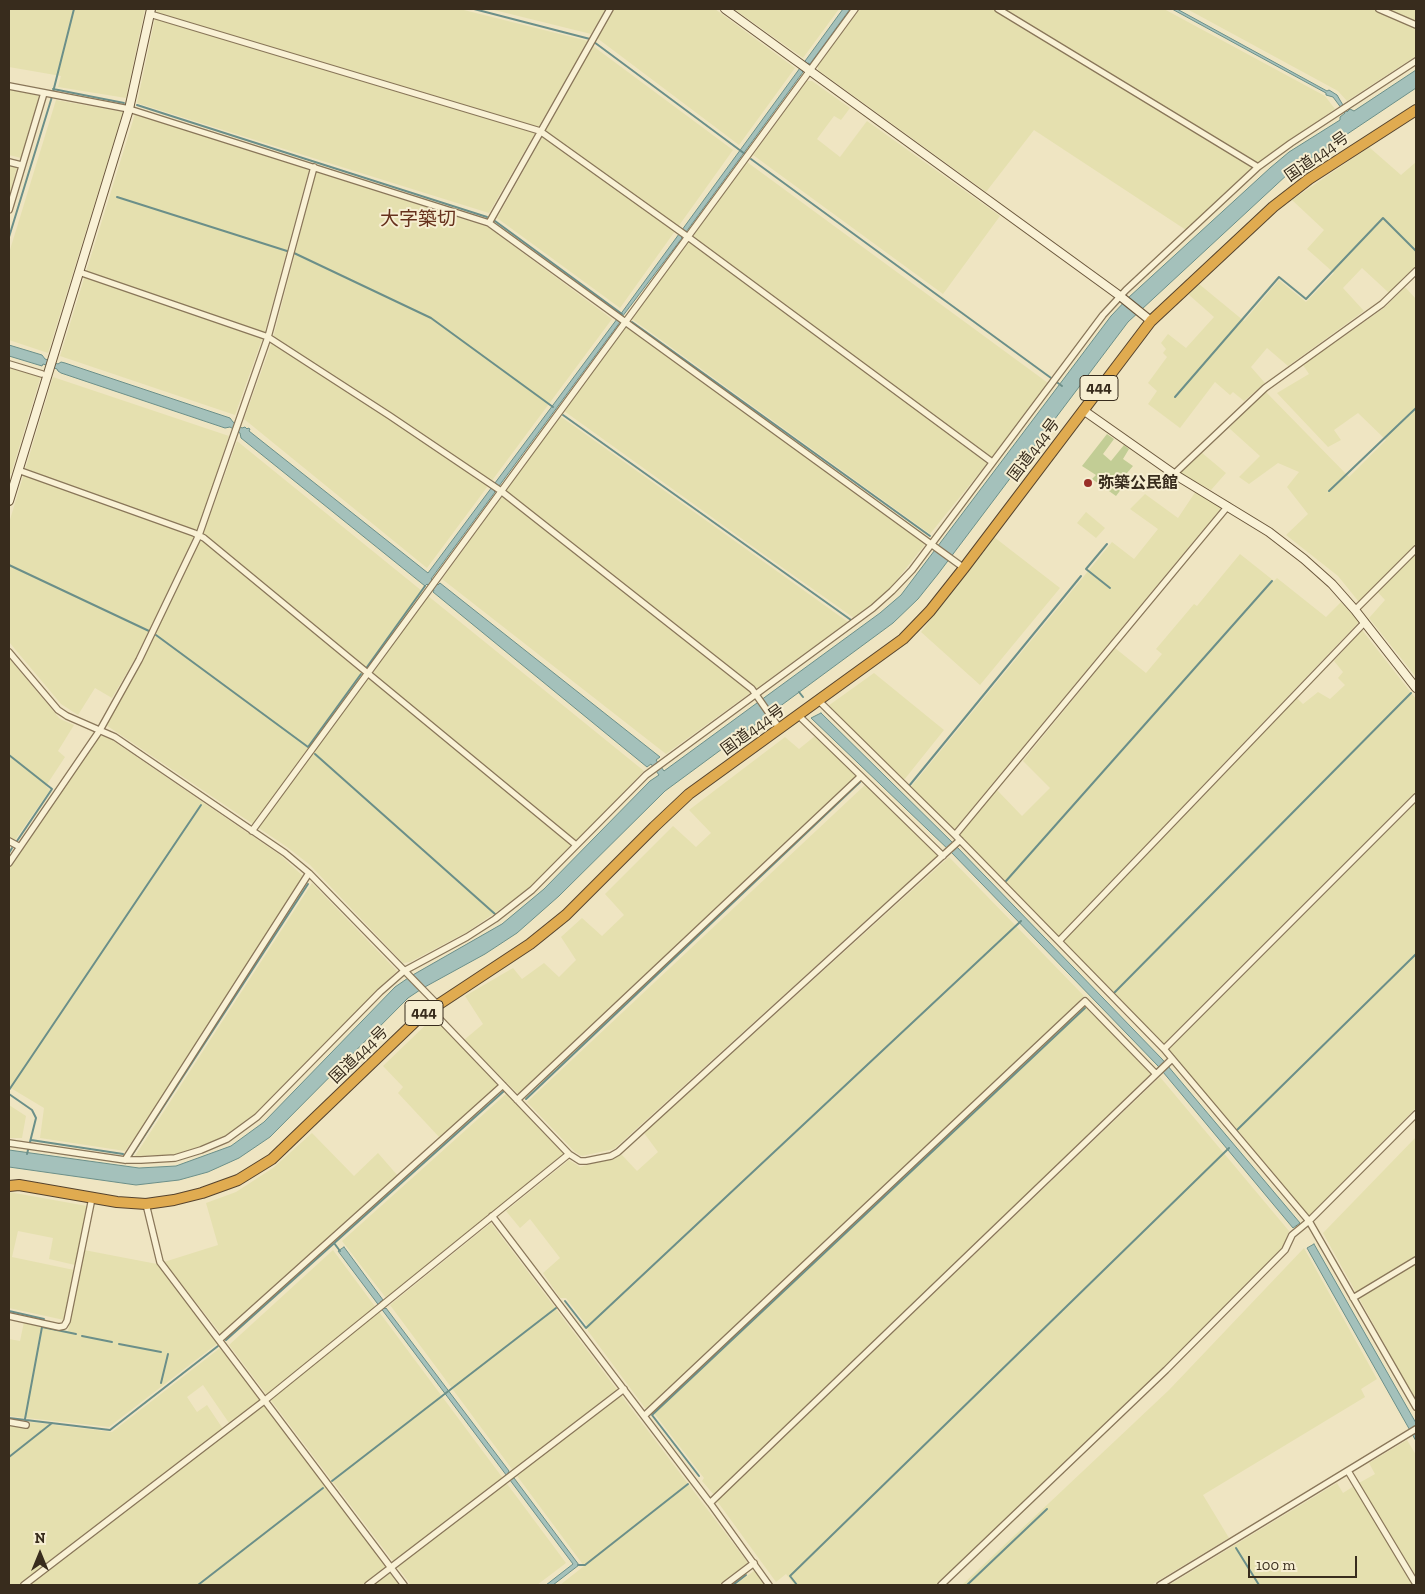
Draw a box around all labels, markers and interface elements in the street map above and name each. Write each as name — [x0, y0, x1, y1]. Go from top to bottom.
street label: 国道444号 — [1281, 128, 1353, 186]
district label: 大字築切 — [380, 209, 456, 231]
road number: 444 — [1080, 376, 1118, 400]
street label: 国道444号 — [1004, 415, 1064, 485]
place label: 弥築公民館 — [1098, 473, 1178, 493]
marker: 弥築公民館 — [1082, 477, 1094, 489]
street label: 国道444号 — [717, 701, 789, 759]
road number: 444 — [405, 1000, 443, 1026]
street label: 国道444号 — [326, 1022, 392, 1088]
north arrow — [15, 1529, 65, 1579]
text: N — [35, 1530, 45, 1547]
scale bar — [1250, 1546, 1359, 1578]
text: 100 m — [1256, 1556, 1295, 1574]

